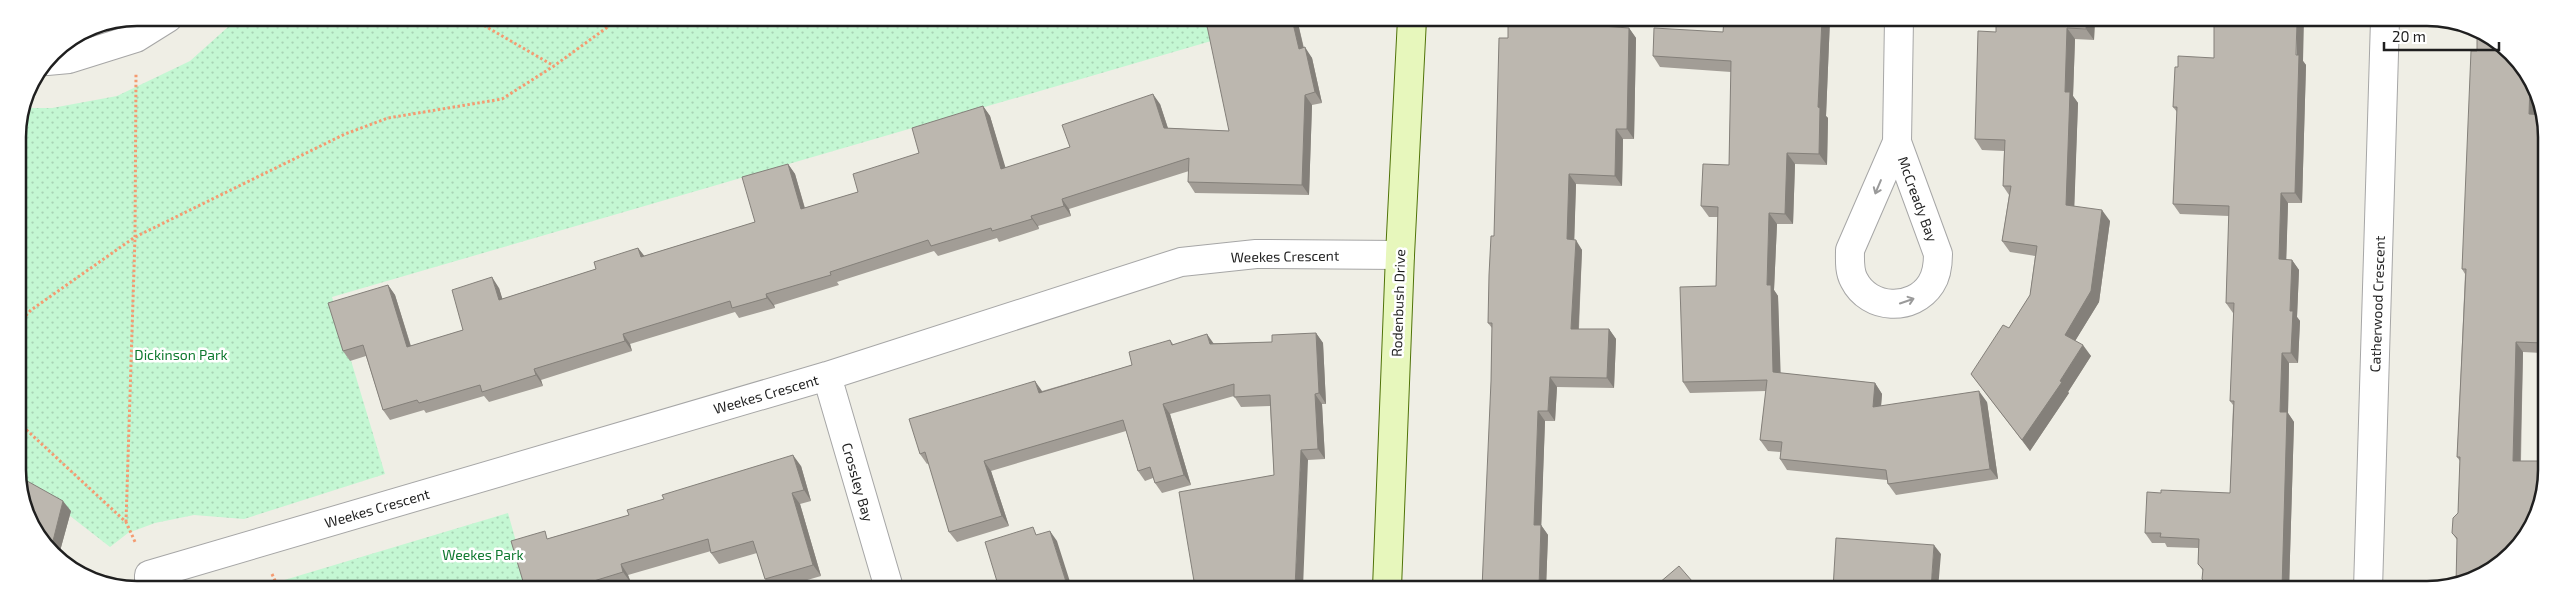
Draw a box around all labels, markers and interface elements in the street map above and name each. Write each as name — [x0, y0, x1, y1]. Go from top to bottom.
scale bar — [2384, 20, 2499, 52]
text: 20 m — [2392, 27, 2426, 45]
street label: McCready Bay — [1895, 154, 1942, 245]
one-way arrow — [1872, 179, 1882, 194]
street label: Catherwood Crescent — [2366, 235, 2388, 373]
street label: Weekes Crescent — [1231, 247, 1339, 265]
street label: Rodenbush Drive — [1388, 249, 1408, 357]
one-way arrow — [1899, 295, 1915, 305]
park label: Dickinson Park — [134, 346, 228, 363]
street label: Weekes Crescent — [712, 371, 820, 417]
street label: Crossley Bay — [839, 441, 878, 524]
street label: Weekes Crescent — [323, 485, 431, 531]
park label: Weekes Park — [442, 546, 524, 563]

